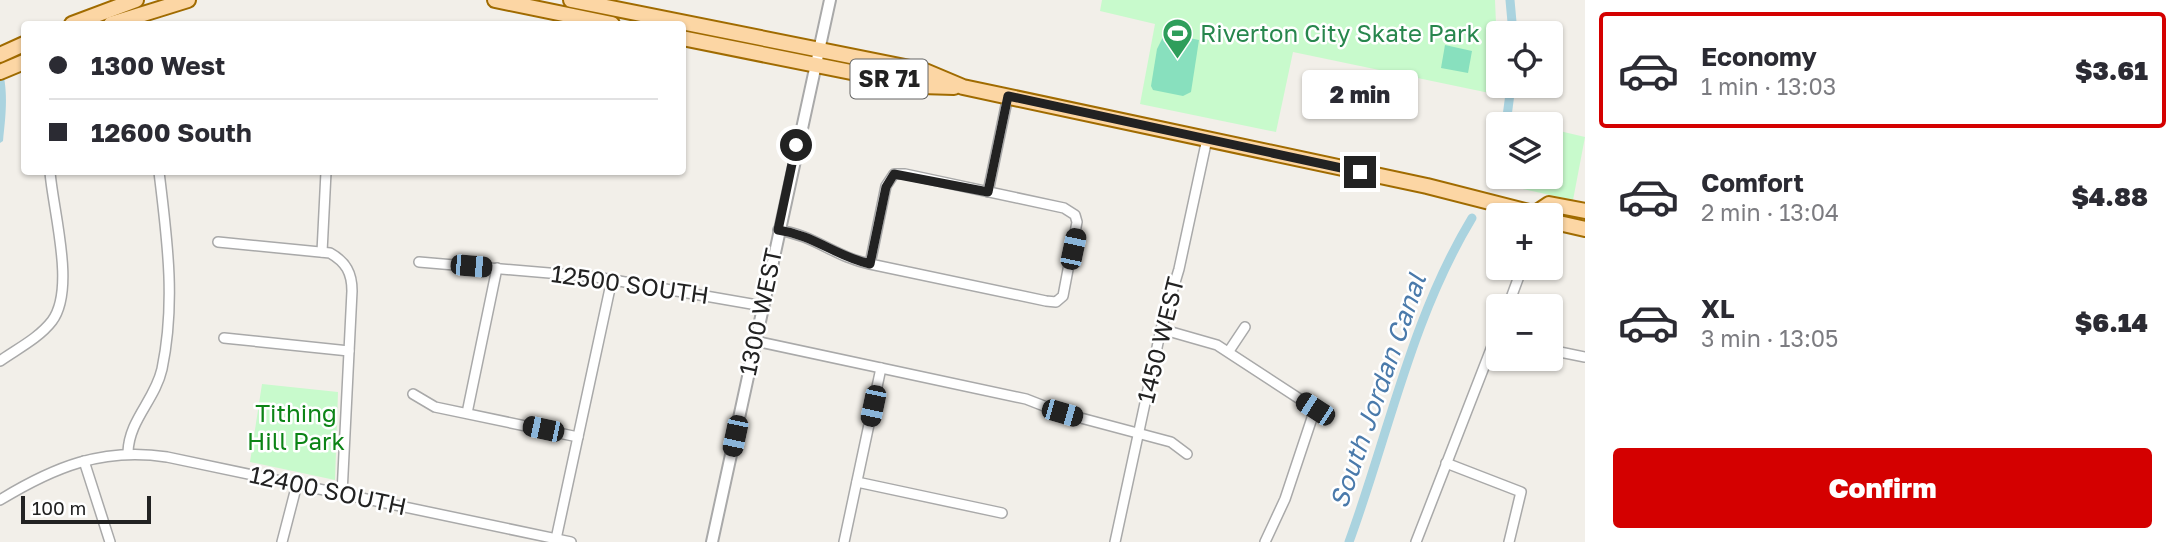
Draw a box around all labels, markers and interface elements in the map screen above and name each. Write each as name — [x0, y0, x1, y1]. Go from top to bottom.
sports icon: Riverton City Skate Park — [1160, 17, 1194, 61]
place label: Riverton City Skate Park — [1200, 18, 1480, 47]
map controls — [1486, 21, 1563, 371]
button: locate — [1486, 21, 1563, 98]
icon: car — [1617, 39, 1680, 102]
text: Economy — [1701, 41, 1817, 72]
text: 1300 West — [91, 50, 225, 81]
text: $3.61 — [2075, 55, 2148, 86]
road number: SR 71 — [850, 60, 928, 99]
callout: 2 min — [1302, 71, 1418, 120]
text: 1 min · 13:03 — [1701, 72, 1836, 100]
text: 2 min — [1330, 80, 1390, 108]
button: layers — [1486, 112, 1563, 189]
text: 12600 South — [91, 117, 252, 148]
route start — [780, 129, 812, 161]
route end — [1344, 156, 1376, 188]
icon: car — [1617, 165, 1680, 228]
text: Comfort — [1701, 167, 1804, 198]
text: $4.88 — [2071, 181, 2148, 212]
text: 2 min · 13:04 — [1701, 198, 1839, 226]
button: + — [1486, 203, 1563, 280]
car — [1059, 226, 1088, 272]
street label: 1300 WEST — [732, 245, 787, 378]
car — [450, 254, 493, 278]
street label: 12500 SOUTH — [549, 258, 711, 309]
water label: South Jordan Canal — [1323, 268, 1433, 512]
street label: 1450 WEST — [1130, 274, 1189, 406]
icon: car — [1617, 291, 1680, 354]
text: XL — [1701, 293, 1735, 324]
button: − — [1486, 294, 1563, 371]
text: $6.14 — [2075, 307, 2148, 338]
text: 3 min · 13:05 — [1701, 324, 1838, 352]
car — [859, 383, 888, 429]
car — [1292, 389, 1339, 429]
car — [1039, 397, 1086, 429]
park label: Tithing Hill Park — [247, 398, 345, 455]
car — [721, 413, 750, 459]
car — [521, 414, 566, 444]
button: Confirm — [1613, 448, 2152, 528]
street label: 12400 SOUTH — [247, 459, 409, 520]
scale bar — [21, 493, 150, 525]
text: 100 m — [32, 496, 86, 519]

